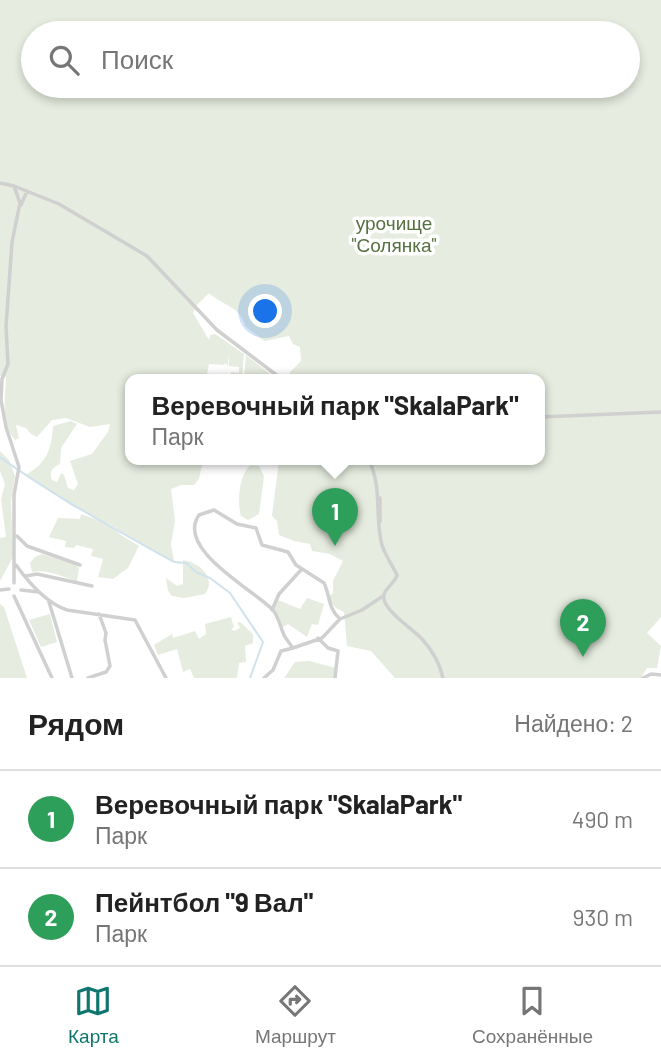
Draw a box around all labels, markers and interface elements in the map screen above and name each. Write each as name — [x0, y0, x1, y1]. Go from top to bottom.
search box — [21, 21, 640, 98]
icon: search — [45, 41, 83, 79]
text: Поиск — [101, 43, 173, 74]
park label: урочище "Солянка" — [351, 211, 437, 256]
your location — [248, 294, 282, 328]
popup — [125, 374, 545, 465]
text: Веревочный парк "SkalaPark" — [151, 389, 519, 420]
text: Парк — [151, 422, 204, 450]
pin: 1 — [312, 488, 358, 546]
pin: 2 — [560, 599, 606, 657]
text: Рядом — [28, 705, 124, 741]
text: Найдено: 2 — [514, 709, 633, 737]
text: Веревочный парк "SkalaPark" — [95, 788, 462, 819]
text: 1 — [47, 805, 55, 833]
text: 490 m — [572, 805, 633, 833]
text: Парк — [95, 821, 147, 849]
text: Пейнтбол "9 Вал" — [95, 886, 313, 917]
text: 2 — [45, 903, 57, 931]
text: 930 m — [573, 903, 633, 931]
text: Парк — [95, 919, 147, 947]
tab: Карта — [68, 982, 119, 1048]
tab: Маршрут — [255, 982, 336, 1048]
tab: Сохранённые — [472, 982, 593, 1048]

